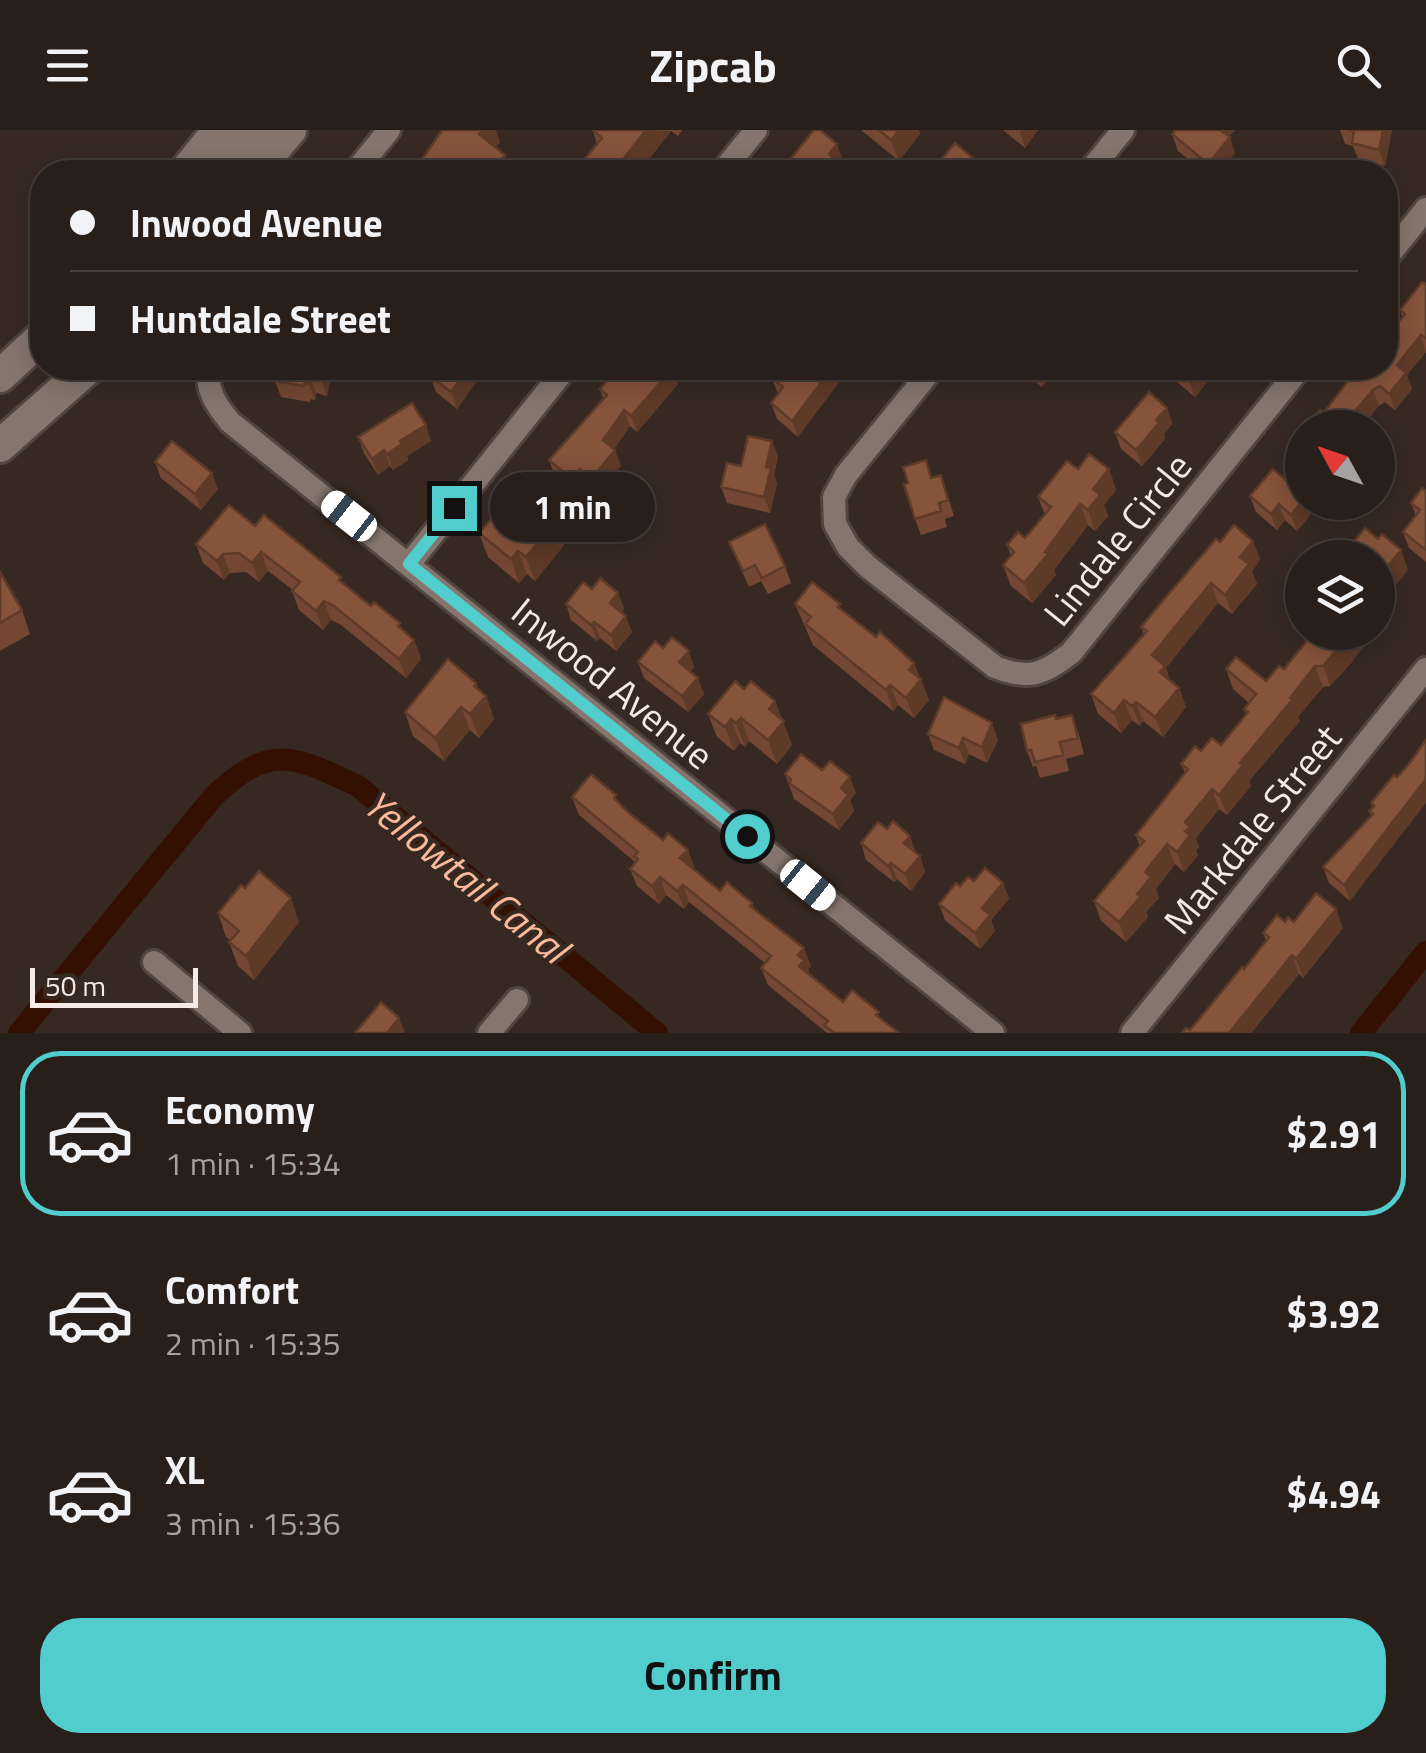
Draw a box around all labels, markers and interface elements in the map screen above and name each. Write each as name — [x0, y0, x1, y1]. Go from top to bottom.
text: Zipcab — [649, 31, 777, 99]
icon: menu — [40, 38, 95, 93]
icon: search — [1331, 38, 1386, 93]
text: Inwood Avenue — [130, 194, 383, 252]
text: Huntdale Street — [130, 290, 391, 348]
north arrow — [1285, 410, 1395, 520]
map controls — [1285, 410, 1395, 650]
street label: Lindale Circle — [1029, 440, 1205, 638]
callout: 1 min — [489, 473, 654, 543]
text: 1 min — [534, 483, 611, 531]
car — [316, 486, 382, 546]
route end — [432, 486, 477, 531]
button: layers — [1285, 540, 1395, 650]
street label: Inwood Avenue — [499, 583, 727, 783]
street label: Markdale Street — [1149, 712, 1355, 946]
water label: Yellowtail Canal — [350, 774, 585, 981]
route start — [725, 814, 770, 859]
car — [775, 854, 841, 916]
scale bar — [30, 963, 198, 1008]
text: 50 m — [45, 964, 106, 1007]
text: Economy — [165, 1081, 315, 1139]
icon: car — [45, 1089, 135, 1179]
text: $2.91 — [1286, 1105, 1381, 1163]
text: 1 min · 15:34 — [165, 1139, 341, 1187]
text: Comfort — [165, 1261, 299, 1319]
icon: car — [45, 1269, 135, 1359]
text: $3.92 — [1286, 1285, 1381, 1343]
text: 2 min · 15:35 — [165, 1319, 341, 1367]
text: XL — [165, 1441, 205, 1499]
icon: car — [45, 1449, 135, 1539]
text: $4.94 — [1286, 1465, 1381, 1523]
text: 3 min · 15:36 — [165, 1499, 341, 1547]
button: Confirm — [40, 1618, 1386, 1733]

